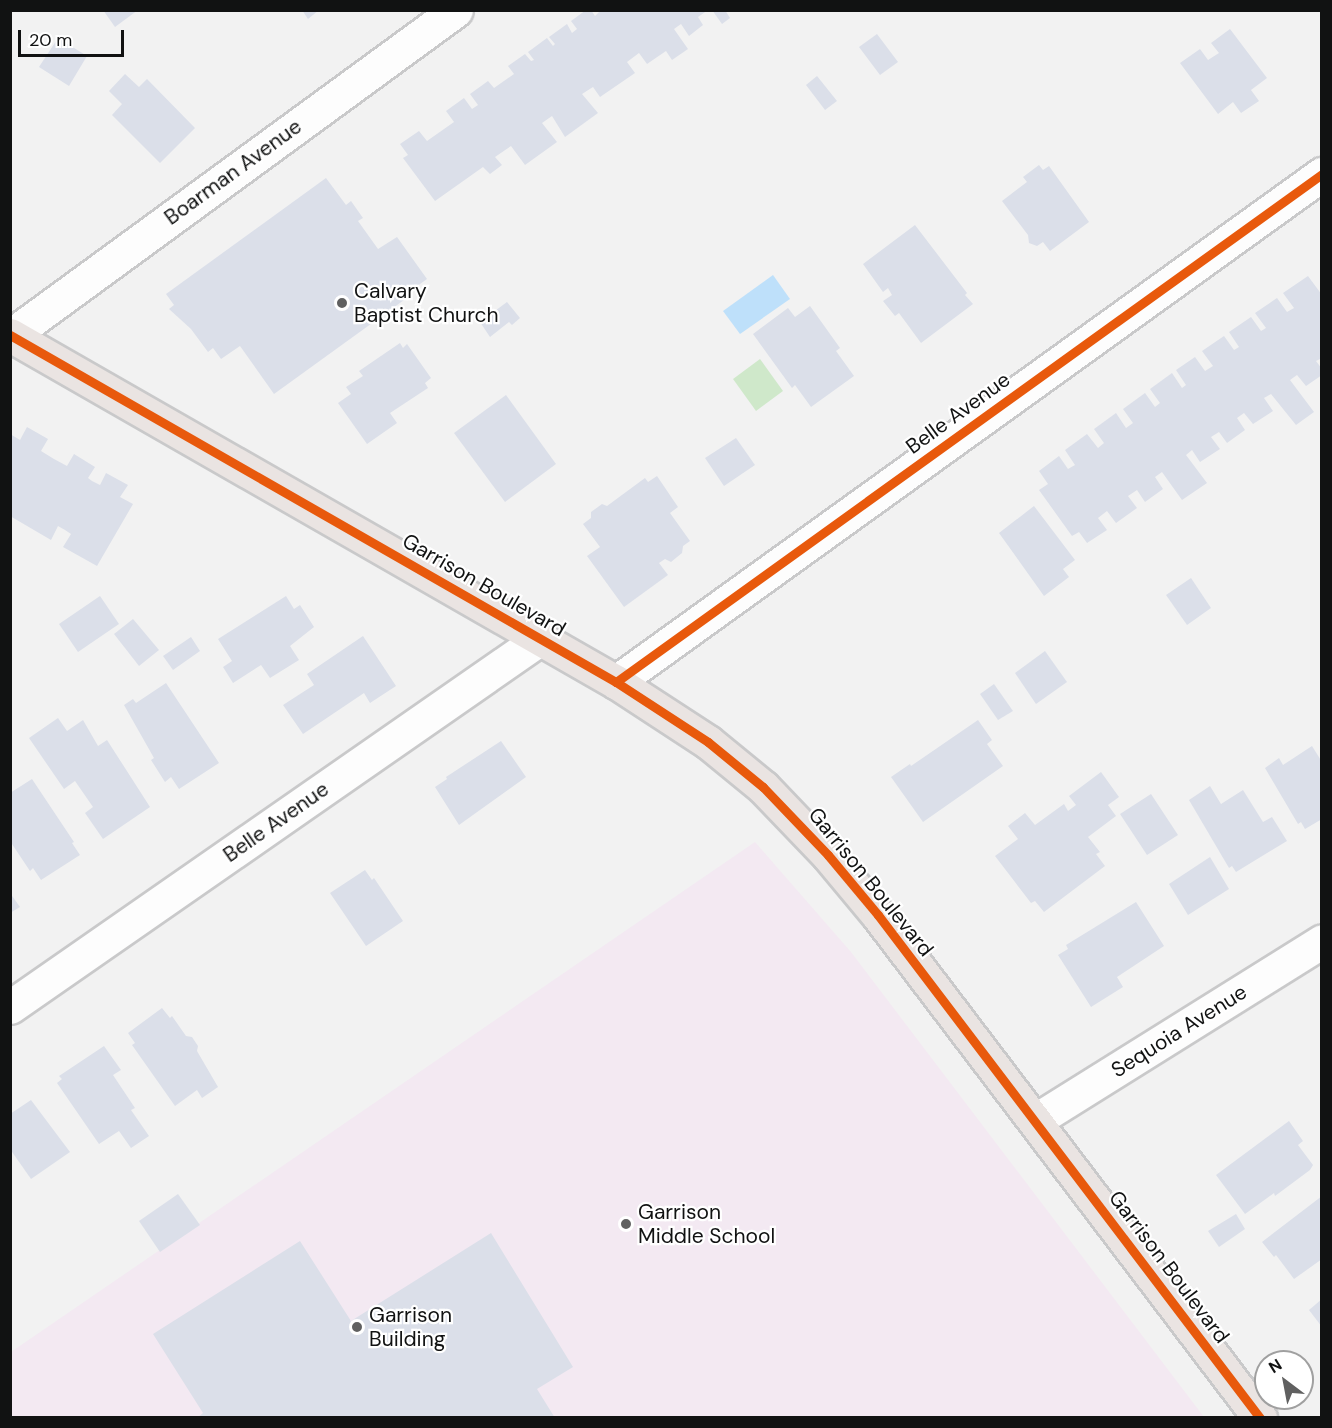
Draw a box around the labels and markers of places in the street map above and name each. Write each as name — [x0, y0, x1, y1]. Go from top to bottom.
place label: Calvary Baptist Church — [354, 278, 499, 328]
marker: Calvary Baptist Church — [335, 296, 349, 310]
place label: Garrison Middle School — [638, 1199, 775, 1249]
marker: Garrison Middle School — [619, 1217, 633, 1231]
place label: Garrison Building — [369, 1302, 452, 1352]
marker: Garrison Building — [350, 1320, 364, 1334]

